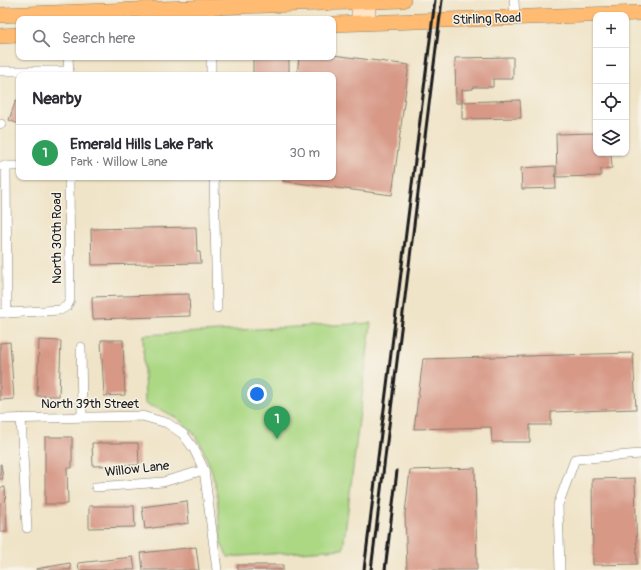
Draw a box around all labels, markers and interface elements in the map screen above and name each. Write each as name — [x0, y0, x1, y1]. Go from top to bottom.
street label: Stirling Road — [452, 10, 522, 28]
map controls — [593, 12, 629, 156]
button: + — [593, 12, 629, 48]
search box — [16, 16, 336, 60]
icon: search — [30, 27, 52, 49]
text: Search here — [62, 29, 135, 48]
button: − — [593, 48, 629, 84]
button: locate — [593, 84, 629, 120]
text: Nearby — [32, 88, 81, 109]
button: layers — [593, 120, 629, 156]
text: Emerald Hills Lake Park — [70, 135, 213, 154]
text: 1 — [42, 145, 48, 161]
text: 30 m — [290, 145, 320, 161]
text: Park · Willow Lane — [70, 154, 167, 170]
street label: North 30th Road — [49, 192, 65, 284]
your location — [247, 384, 267, 404]
street label: North 39th Street — [41, 396, 140, 412]
pin: 1 — [264, 406, 290, 439]
street label: Willow Lane — [104, 458, 171, 480]

